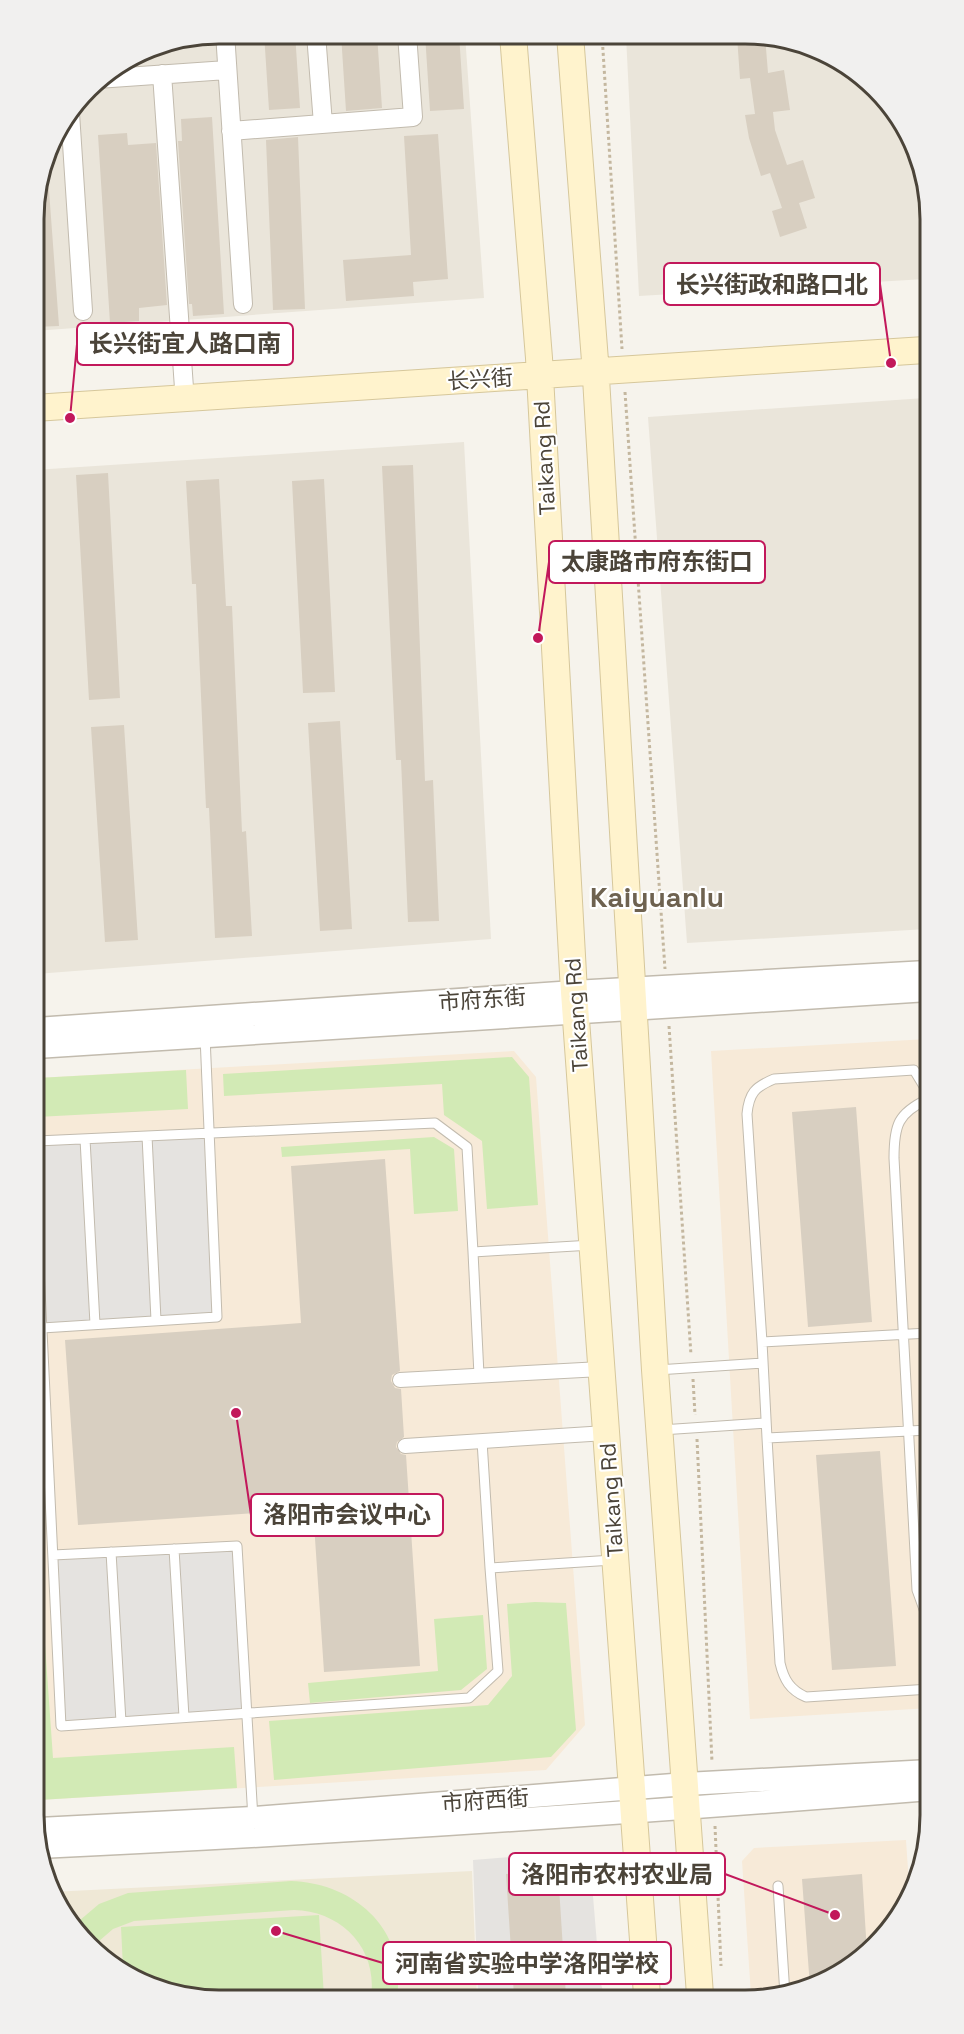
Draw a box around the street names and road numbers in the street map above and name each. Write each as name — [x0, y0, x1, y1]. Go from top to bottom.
street label: 长兴街 — [446, 363, 514, 395]
street label: Taikang Rd — [527, 400, 561, 516]
street label: Taikang Rd — [558, 957, 594, 1073]
street label: 市府东街 — [437, 982, 527, 1016]
street label: Taikang Rd — [593, 1442, 629, 1558]
street label: 市府西街 — [440, 1783, 530, 1817]

